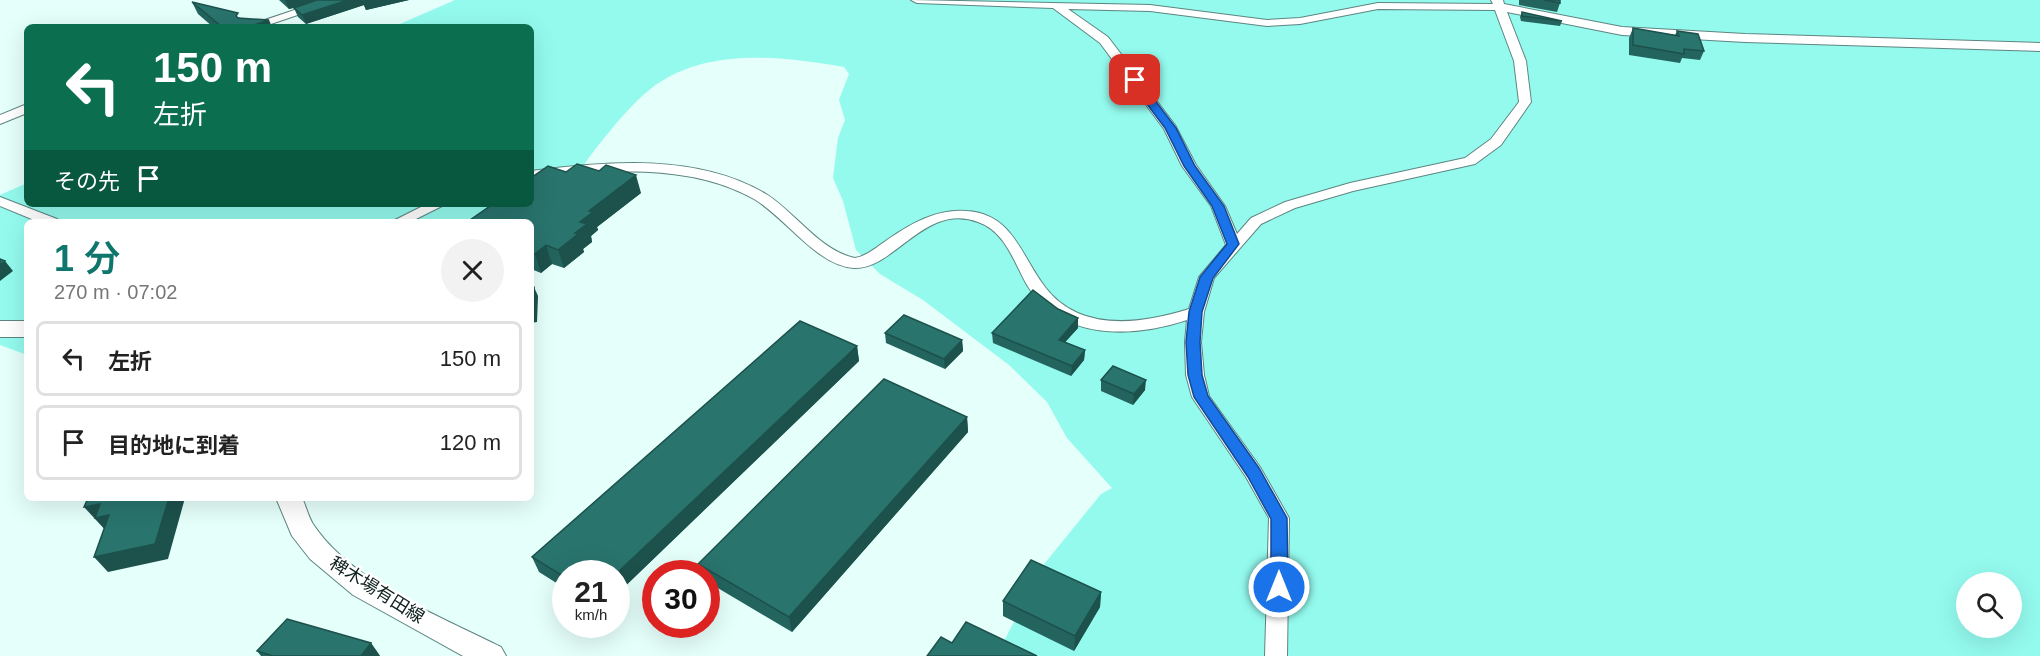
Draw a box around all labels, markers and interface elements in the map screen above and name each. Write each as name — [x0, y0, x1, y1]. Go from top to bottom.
text: 150 m — [153, 44, 272, 91]
icon: left — [54, 48, 132, 126]
pin — [1109, 54, 1160, 105]
icon: arrive — [1118, 63, 1151, 96]
text: 左折 — [153, 100, 207, 130]
icon: arrive — [132, 162, 165, 195]
text: その先 — [54, 169, 120, 194]
text: 1 分 — [54, 238, 120, 279]
button: close — [441, 239, 504, 302]
text: 270 m · 07:02 — [54, 281, 177, 303]
icon: left — [57, 342, 90, 375]
text: 150 m — [440, 346, 501, 371]
text: 左折 — [108, 349, 152, 374]
icon: arrive — [57, 426, 90, 459]
text: 120 m — [440, 430, 501, 455]
text: 目的地に到着 — [108, 433, 240, 458]
street label: 稗木場有田線 — [326, 553, 428, 627]
position arrow — [1247, 555, 1311, 619]
speed limit sign: 30 — [642, 560, 720, 638]
map controls — [1956, 572, 2022, 638]
button: search — [1956, 572, 2022, 638]
text: 21 — [574, 575, 608, 608]
text: km/h — [575, 606, 607, 623]

